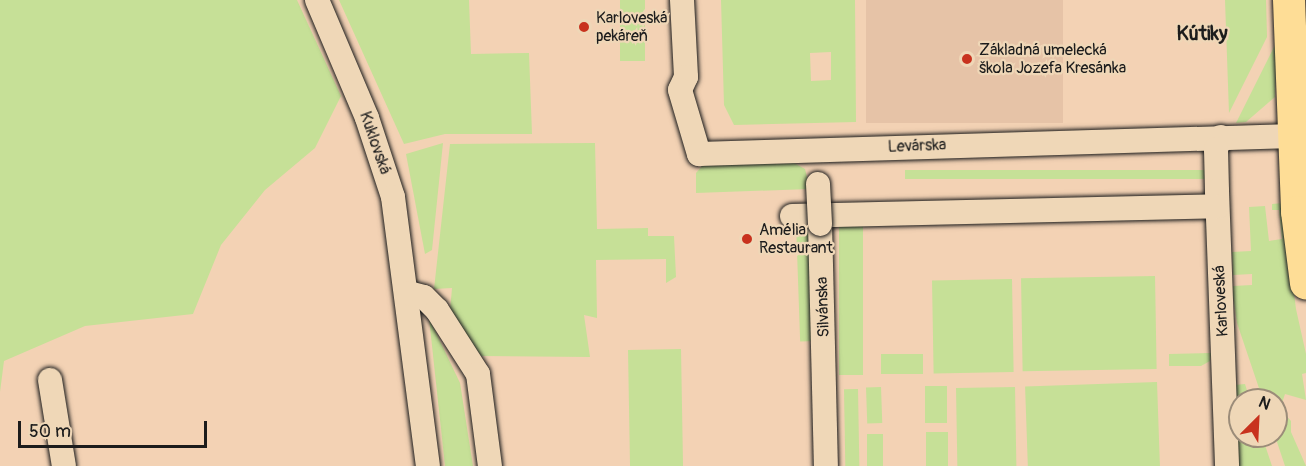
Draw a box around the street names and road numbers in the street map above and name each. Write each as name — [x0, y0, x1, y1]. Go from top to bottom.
street label: Kuklovská — [355, 109, 395, 177]
street label: Levárska — [887, 135, 947, 157]
street label: Karloveská — [1210, 265, 1232, 337]
street label: Silvánska — [812, 276, 834, 338]

